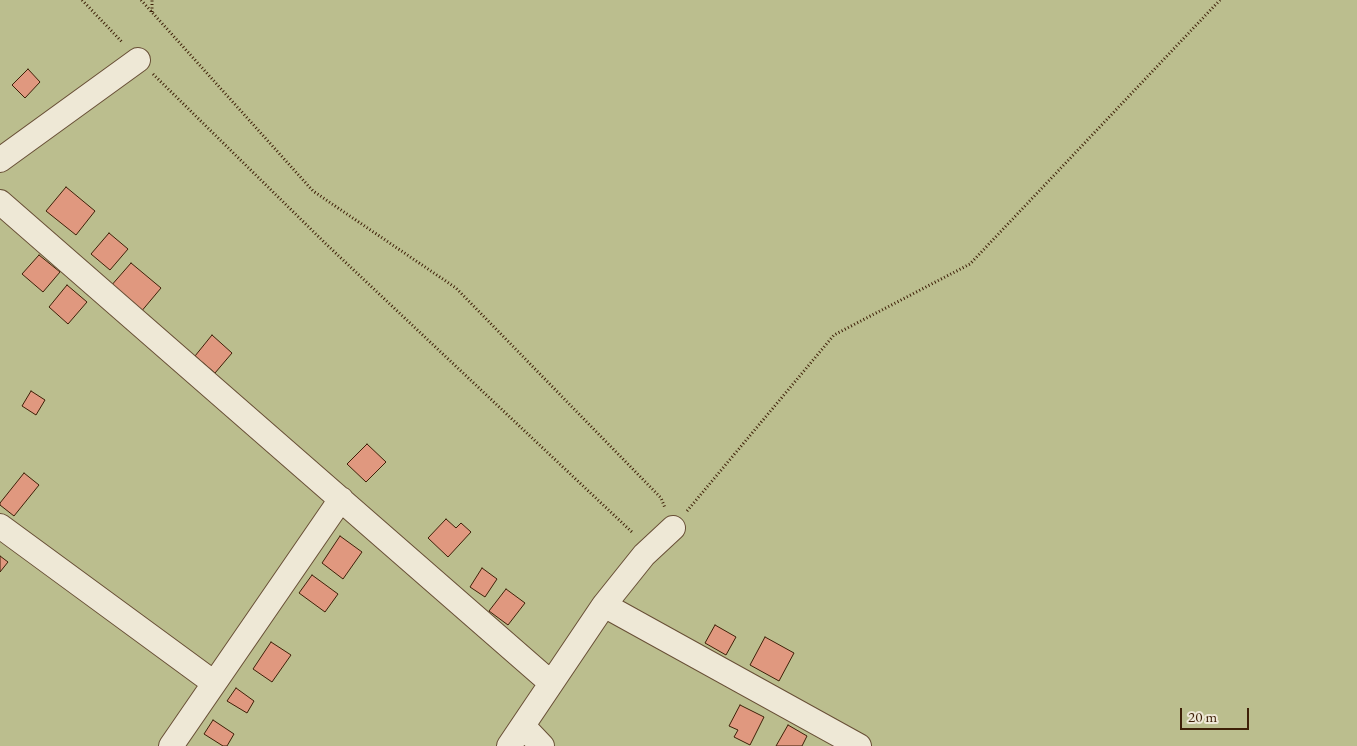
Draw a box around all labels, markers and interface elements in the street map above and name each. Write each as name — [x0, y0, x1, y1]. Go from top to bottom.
scale bar — [1182, 698, 1251, 730]
text: 20 m — [1188, 707, 1217, 726]

